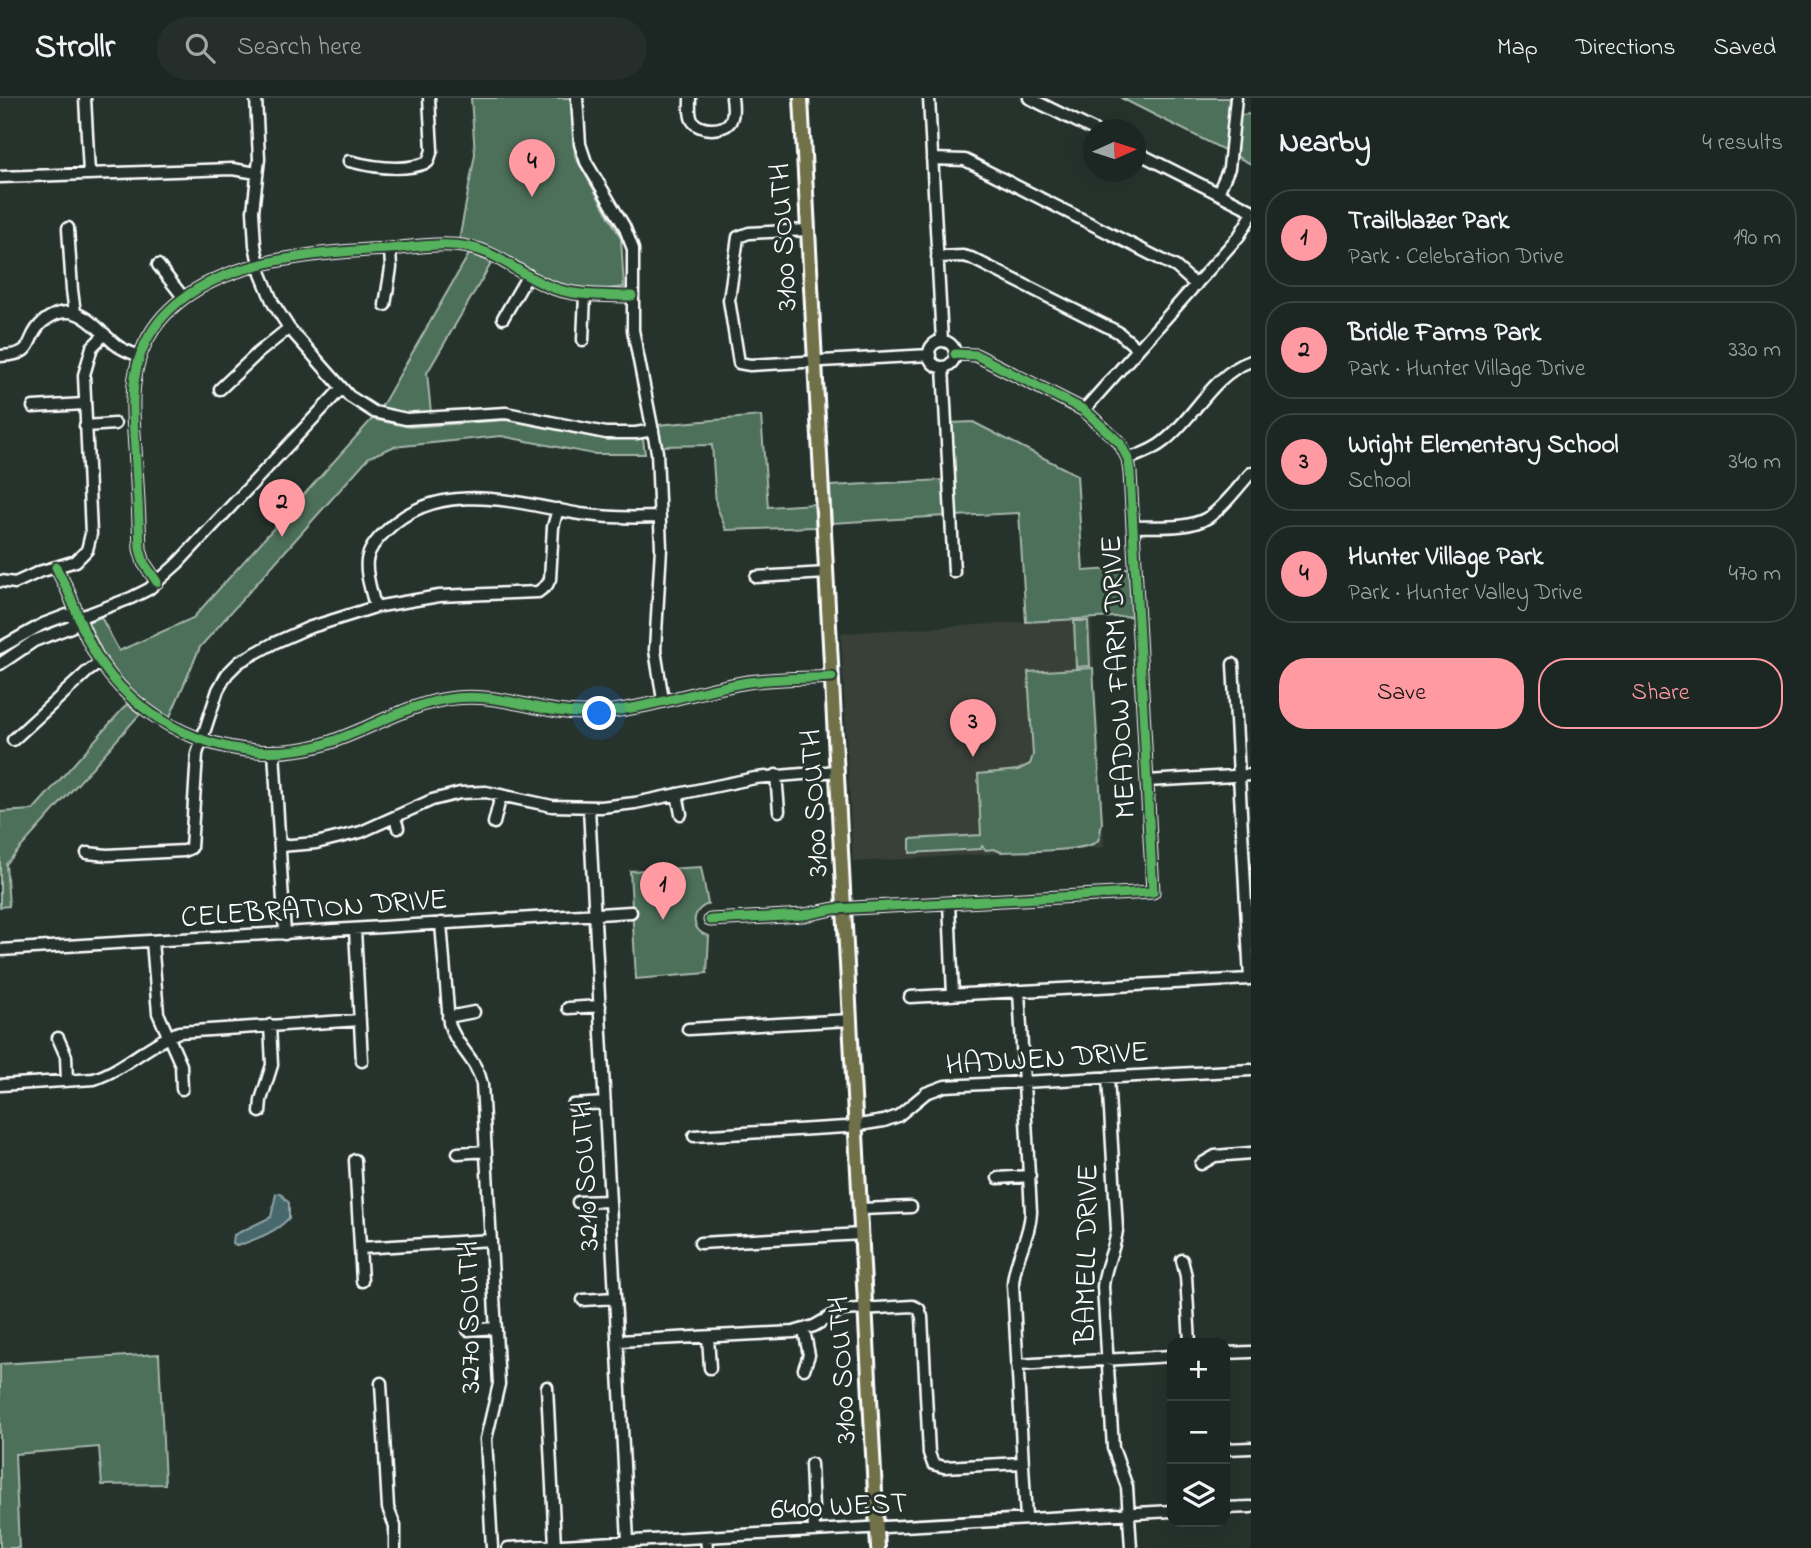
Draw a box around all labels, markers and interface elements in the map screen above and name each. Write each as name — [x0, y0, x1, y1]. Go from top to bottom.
search box — [157, 17, 647, 80]
text: Strollr — [35, 24, 115, 72]
icon: search — [181, 29, 219, 67]
text: Search here — [237, 29, 362, 67]
text: Map — [1497, 31, 1538, 66]
text: Directions — [1576, 31, 1675, 66]
text: Saved — [1713, 31, 1776, 66]
north arrow — [1083, 119, 1146, 182]
text: Nearby — [1279, 122, 1371, 166]
text: 4 results — [1702, 127, 1783, 160]
pin: 4 — [509, 139, 555, 197]
street label: 3100 SOUTH — [759, 162, 811, 312]
text: Trailblazer Park — [1348, 203, 1510, 241]
text: 1 — [1300, 222, 1308, 255]
text: 190 m — [1733, 222, 1781, 255]
text: Park · Celebration Drive — [1348, 241, 1564, 274]
text: Bridle Farms Park — [1348, 315, 1541, 353]
text: 2 — [1298, 334, 1310, 367]
text: 330 m — [1728, 334, 1781, 367]
text: Park · Hunter Village Drive — [1348, 353, 1585, 386]
text: Wright Elementary School — [1348, 427, 1619, 465]
text: 3 — [1299, 446, 1309, 479]
text: 340 m — [1728, 446, 1781, 479]
text: School — [1348, 465, 1411, 498]
pin: 2 — [259, 479, 305, 537]
street label: MEADOW FARM DRIVE — [1091, 534, 1149, 820]
text: Hunter Village Park — [1348, 539, 1543, 577]
text: 4 — [1299, 558, 1309, 591]
text: 470 m — [1729, 558, 1781, 591]
text: Park · Hunter Valley Drive — [1348, 577, 1583, 610]
button: Save — [1279, 658, 1524, 729]
button: Share — [1538, 658, 1783, 729]
your location — [582, 696, 616, 730]
pin: 3 — [950, 699, 996, 757]
street label: 3100 SOUTH — [790, 728, 842, 878]
pin: 1 — [640, 862, 686, 920]
street label: CELEBRATION DRIVE — [179, 879, 449, 941]
street label: HADWEN DRIVE — [944, 1031, 1150, 1089]
street label: 3210 SOUTH — [561, 1100, 613, 1252]
street label: BAMELL DRIVE — [1064, 1163, 1112, 1346]
street label: 3270 SOUTH — [448, 1240, 494, 1394]
street label: 3100 SOUTH — [818, 1295, 870, 1445]
map controls — [1167, 1338, 1230, 1527]
button: + — [1167, 1338, 1230, 1401]
button: − — [1167, 1401, 1230, 1464]
button: layers — [1167, 1464, 1230, 1527]
street label: 6400 WEST — [770, 1482, 909, 1534]

